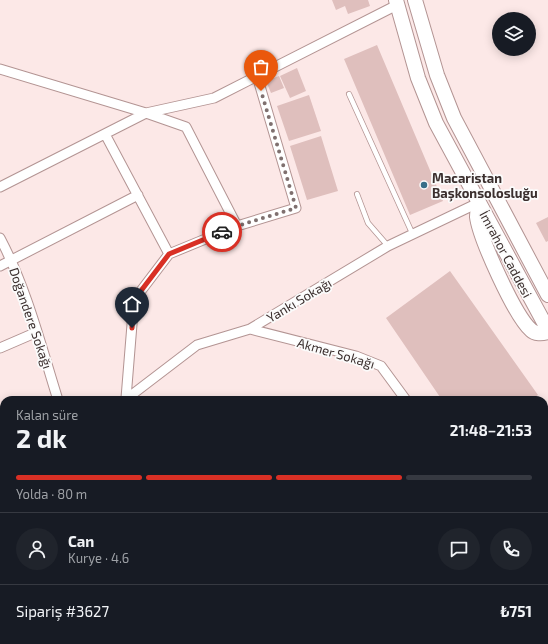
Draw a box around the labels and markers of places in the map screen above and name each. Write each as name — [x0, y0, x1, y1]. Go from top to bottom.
pin — [244, 50, 278, 91]
place label: Macaristan Başkonsolosluğu — [432, 170, 538, 202]
marker: Macaristan Başkonsolosluğu — [419, 180, 429, 190]
pin — [115, 287, 149, 328]

